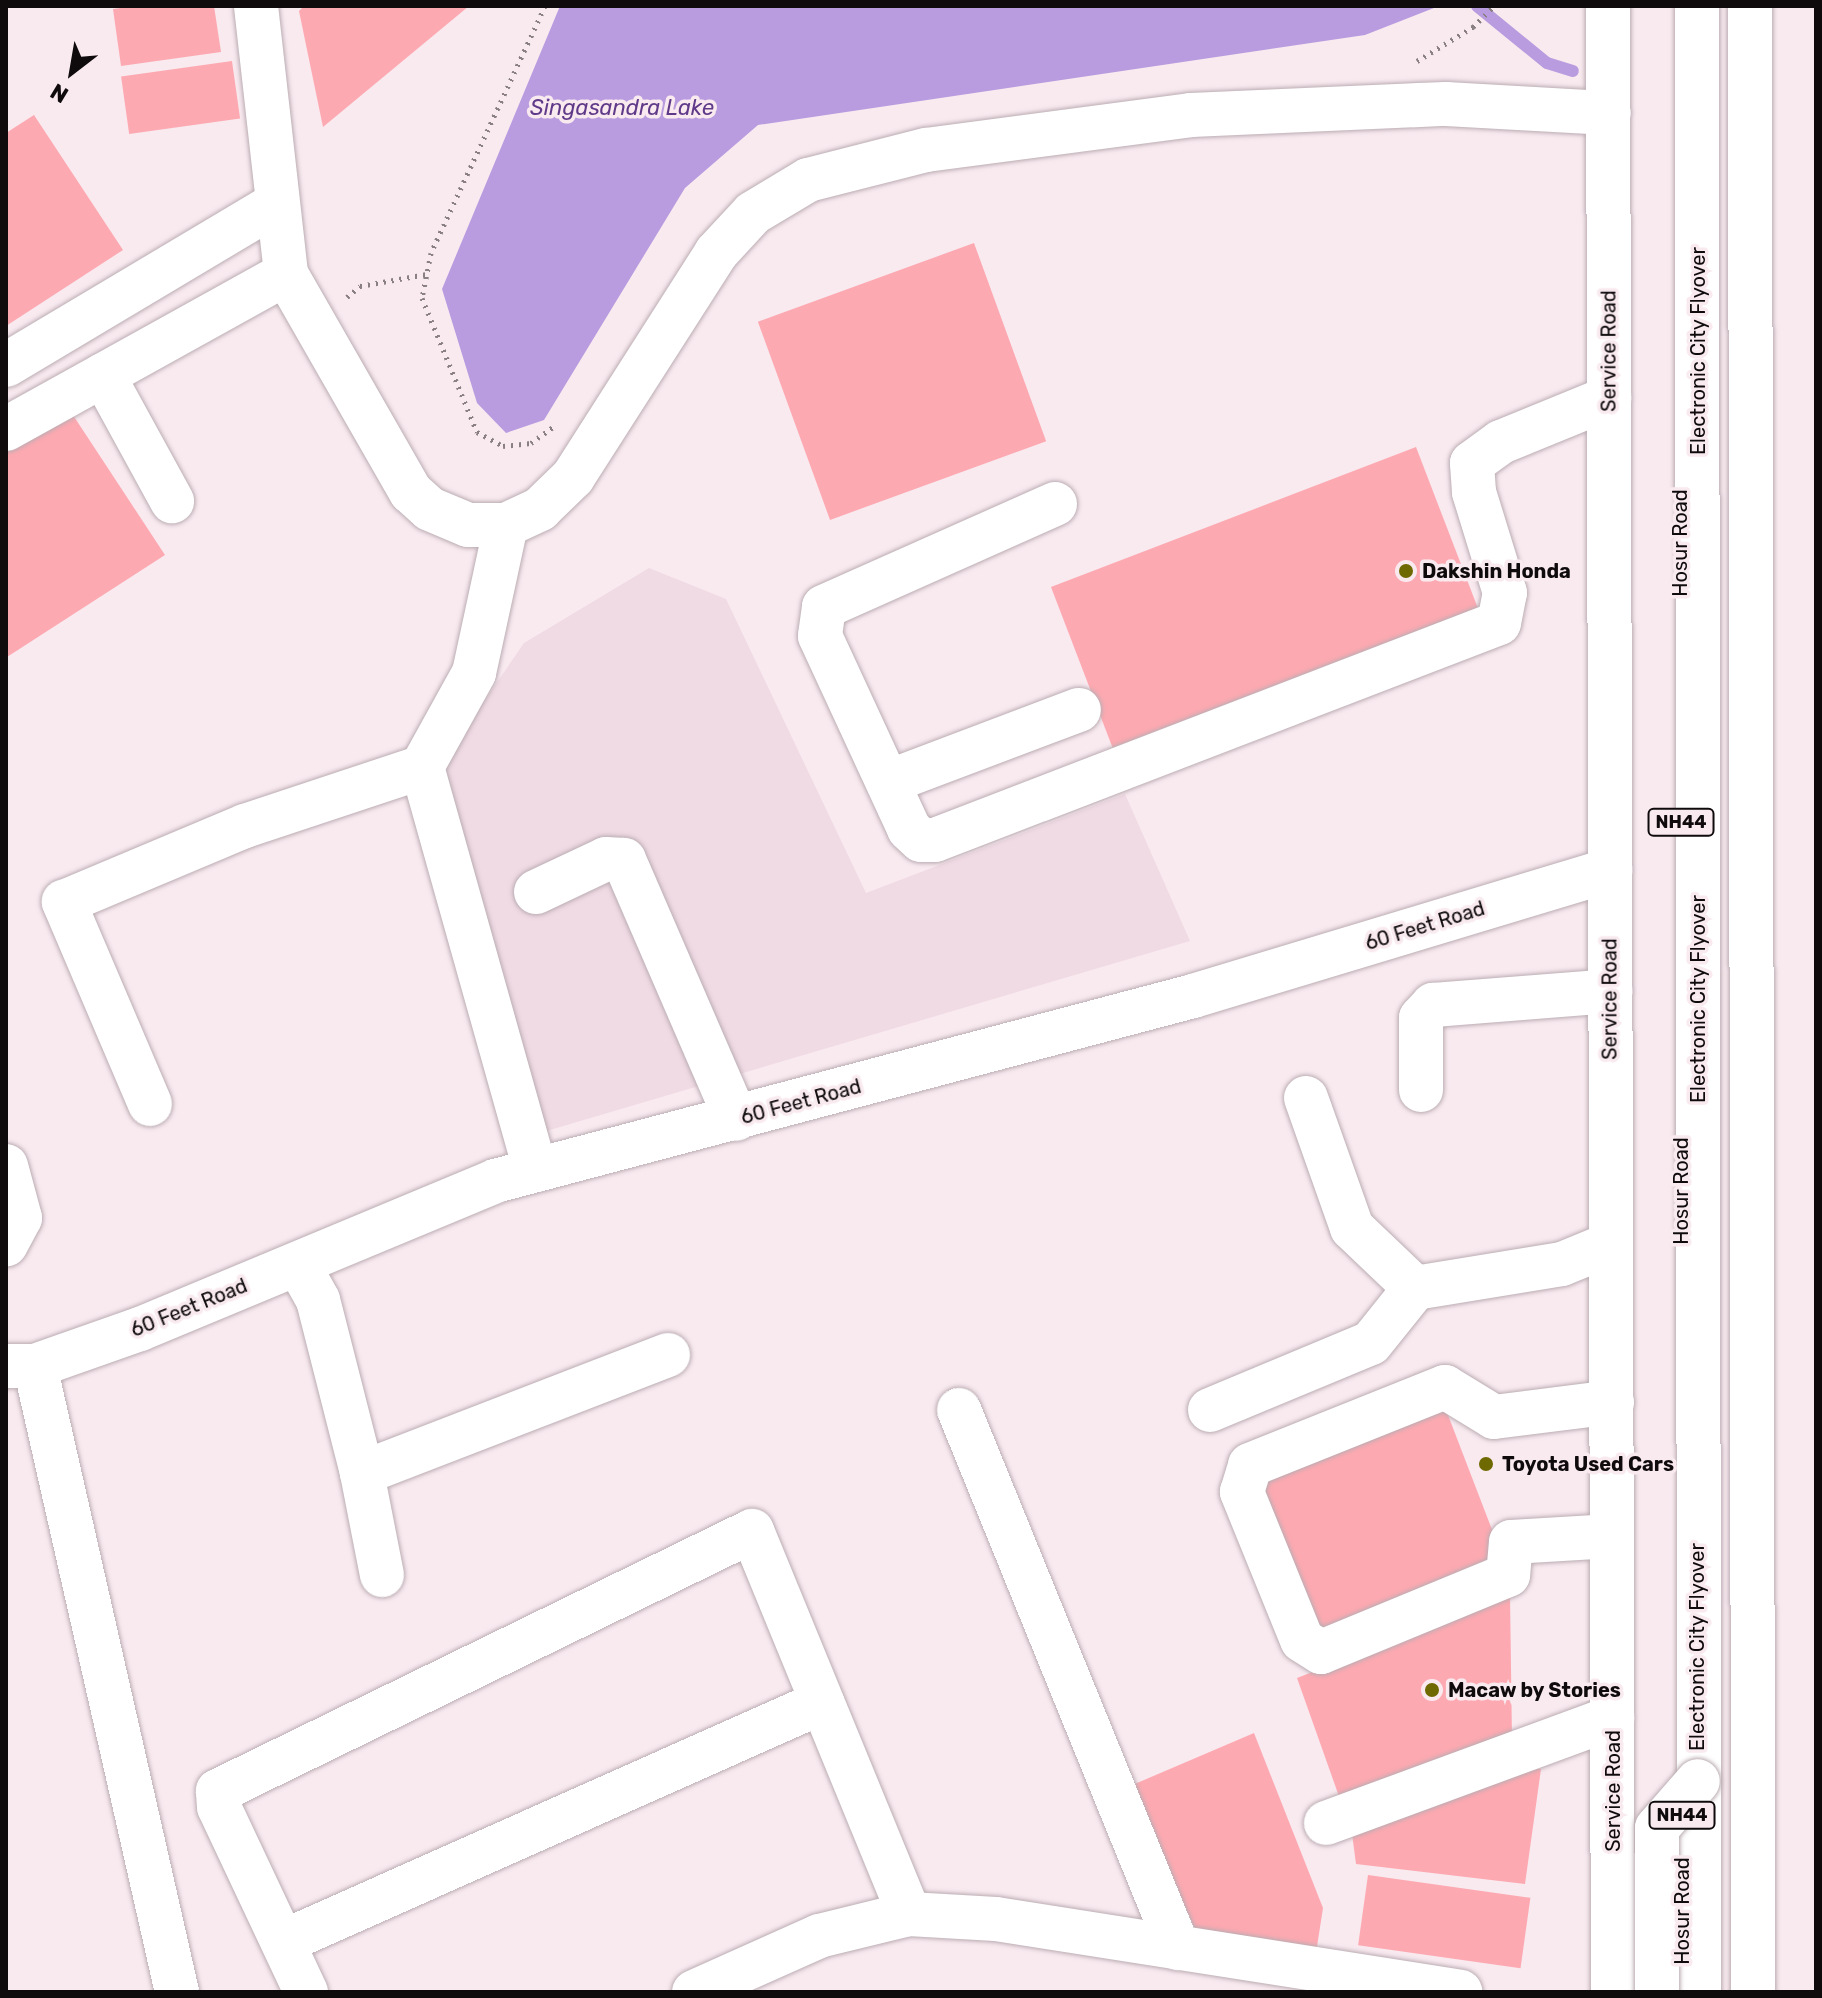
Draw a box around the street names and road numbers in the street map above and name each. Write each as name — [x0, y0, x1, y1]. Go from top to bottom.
street label: Electronic City Flyover — [1686, 247, 1710, 455]
street label: Service Road — [1597, 290, 1621, 412]
street label: Hosur Road — [1668, 489, 1692, 597]
road number: NH44 — [1647, 808, 1715, 836]
street label: Electronic City Flyover — [1686, 895, 1710, 1103]
street label: 60 Feet Road — [1362, 896, 1488, 956]
street label: Service Road — [1598, 938, 1622, 1060]
street label: 60 Feet Road — [738, 1074, 864, 1130]
street label: Hosur Road — [1669, 1137, 1693, 1245]
street label: 60 Feet Road — [127, 1274, 251, 1342]
street label: Electronic City Flyover — [1685, 1543, 1709, 1751]
street label: Service Road — [1601, 1730, 1625, 1852]
road number: NH44 — [1648, 1801, 1716, 1829]
street label: Hosur Road — [1670, 1857, 1694, 1965]

